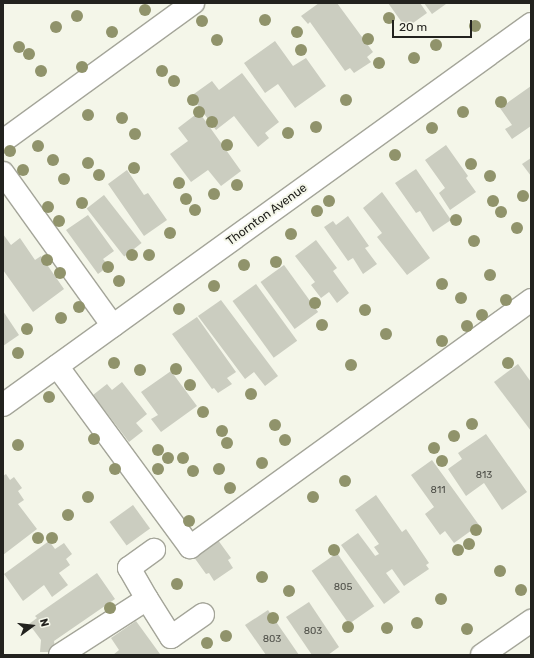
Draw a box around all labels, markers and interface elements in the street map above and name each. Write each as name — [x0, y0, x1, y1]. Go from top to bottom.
scale bar — [394, 12, 474, 38]
text: 20 m — [399, 20, 427, 34]
street label: Thornton Avenue — [224, 181, 310, 249]
house number: 813 — [476, 470, 492, 482]
house number: 811 — [431, 485, 445, 497]
house number: 805 — [334, 582, 352, 594]
north arrow — [12, 606, 52, 646]
text: N — [37, 617, 51, 628]
house number: 803 — [304, 626, 322, 638]
house number: 803 — [263, 634, 281, 646]

